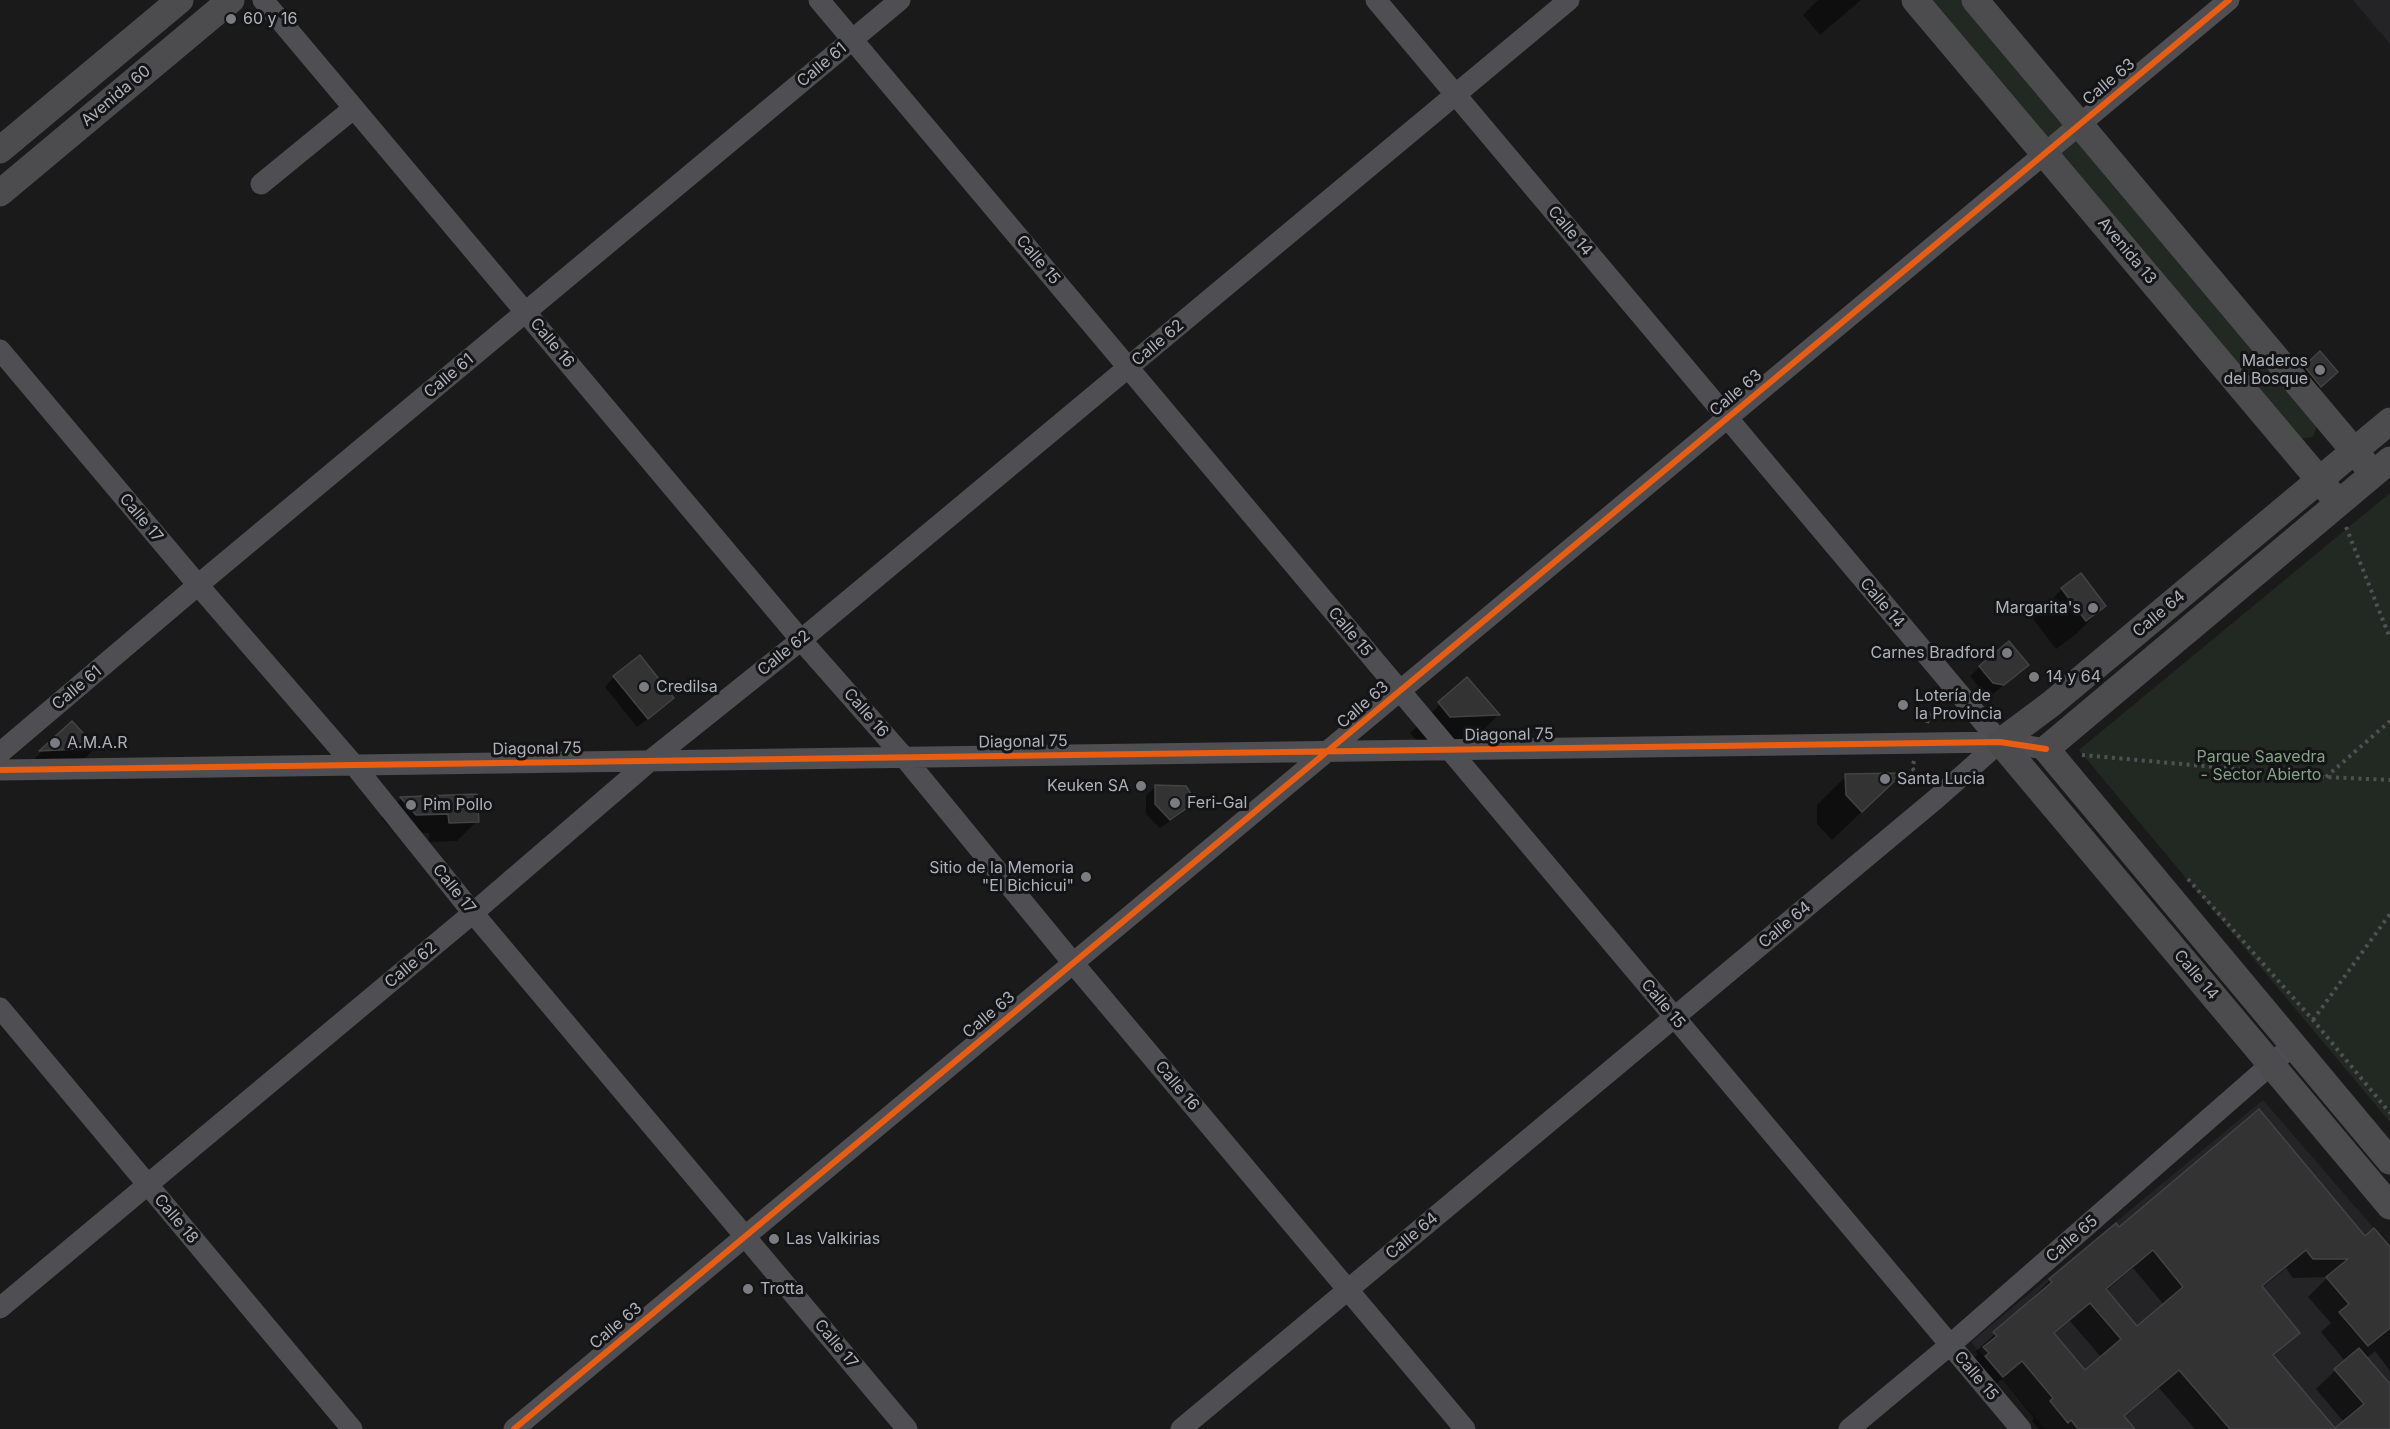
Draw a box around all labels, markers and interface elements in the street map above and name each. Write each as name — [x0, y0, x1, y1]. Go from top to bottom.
place label: 60 y 16 — [243, 9, 297, 29]
marker: 60 y 16 — [224, 12, 238, 26]
street label: Calle 61 — [793, 39, 851, 91]
street label: Calle 63 — [2079, 55, 2139, 109]
street label: Avenida 60 — [77, 61, 155, 131]
street label: Calle 14 — [1544, 202, 1596, 260]
street label: Avenida 13 — [2094, 214, 2160, 288]
street label: Calle 15 — [1012, 231, 1064, 289]
street label: Calle 16 — [526, 314, 578, 372]
street label: Calle 62 — [1128, 316, 1188, 370]
street label: Calle 61 — [420, 350, 478, 402]
place label: Maderos del Bosque — [2223, 351, 2308, 389]
marker: Maderos del Bosque — [2313, 363, 2327, 377]
street label: Calle 63 — [1706, 366, 1766, 420]
street label: Calle 17 — [115, 490, 167, 546]
street label: Calle 14 — [1856, 574, 1908, 632]
street label: Calle 64 — [2129, 587, 2189, 641]
place label: Margarita's — [1995, 598, 2081, 618]
marker: Margarita's — [2086, 601, 2100, 615]
street label: Calle 15 — [1324, 603, 1376, 661]
street label: Calle 62 — [754, 626, 814, 680]
place label: Carnes Bradford — [1870, 643, 1995, 663]
marker: Carnes Bradford — [2000, 646, 2014, 660]
street label: Calle 61 — [48, 662, 106, 714]
place label: 14 y 64 — [2046, 667, 2101, 687]
marker: 14 y 64 — [2027, 670, 2041, 684]
place label: Credilsa — [656, 677, 718, 697]
street label: Calle 63 — [1333, 677, 1393, 733]
marker: Credilsa — [637, 680, 651, 694]
street label: Calle 16 — [840, 685, 892, 741]
place label: Lotería de la Provincia — [1915, 686, 2002, 724]
marker: Lotería de la Provincia — [1896, 698, 1910, 712]
street label: Diagonal 75 — [1464, 725, 1554, 745]
street label: Diagonal 75 — [978, 732, 1068, 752]
place label: A.M.A.R — [67, 733, 128, 753]
marker: A.M.A.R — [48, 736, 62, 750]
street label: Diagonal 75 — [492, 739, 582, 759]
park label: Parque Saavedra - Sector Abierto — [2197, 747, 2325, 785]
place label: Santa Lucia — [1897, 769, 1985, 789]
marker: Santa Lucia — [1878, 772, 1892, 786]
place label: Keuken SA — [1047, 776, 1129, 796]
marker: Keuken SA — [1134, 779, 1148, 793]
place label: Feri-Gal — [1187, 793, 1247, 813]
place label: Pim Pollo — [423, 795, 493, 815]
marker: Feri-Gal — [1168, 796, 1182, 810]
marker: Pim Pollo — [404, 798, 418, 812]
place label: Sitio de la Memoria "El Bichicui" — [929, 858, 1074, 896]
street label: Calle 17 — [428, 860, 480, 918]
marker: Sitio de la Memoria "El Bichicui" — [1079, 870, 1093, 884]
street label: Calle 64 — [1755, 898, 1815, 952]
street label: Calle 62 — [381, 938, 441, 992]
street label: Calle 14 — [2170, 946, 2222, 1004]
street label: Calle 15 — [1637, 975, 1689, 1033]
street label: Calle 63 — [959, 988, 1019, 1042]
street label: Calle 16 — [1151, 1057, 1203, 1115]
street label: Calle 18 — [150, 1190, 202, 1248]
street label: Calle 64 — [1382, 1209, 1442, 1263]
street label: Calle 65 — [2042, 1211, 2102, 1267]
place label: Las Valkirias — [786, 1229, 880, 1249]
marker: Las Valkirias — [767, 1232, 781, 1246]
place label: Trotta — [760, 1279, 804, 1299]
marker: Trotta — [741, 1282, 755, 1296]
street label: Calle 63 — [586, 1299, 646, 1353]
street label: Calle 17 — [810, 1316, 862, 1372]
street label: Calle 15 — [1950, 1347, 2002, 1405]

